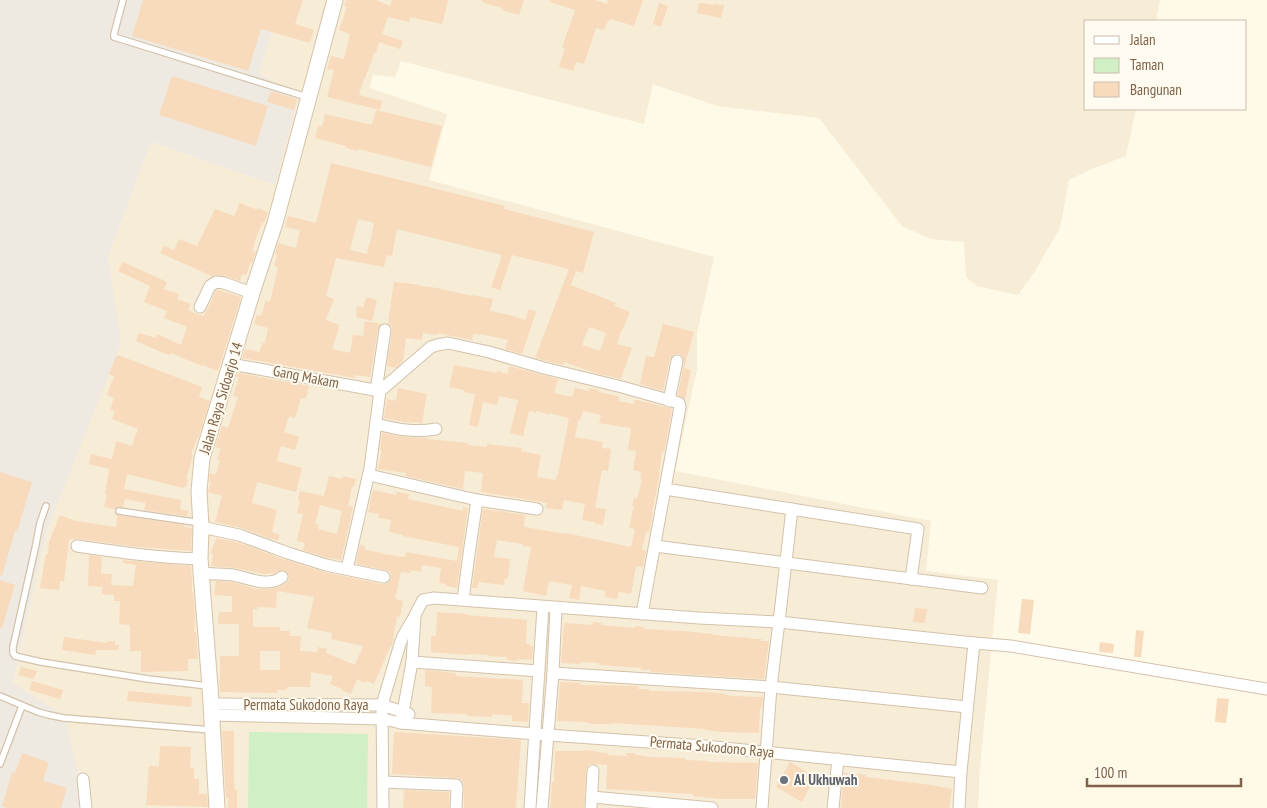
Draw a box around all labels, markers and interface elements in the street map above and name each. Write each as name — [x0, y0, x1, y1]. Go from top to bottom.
legend — [1084, 20, 1247, 110]
text: Jalan — [1129, 30, 1156, 49]
text: Taman — [1130, 55, 1164, 74]
text: Bangunan — [1130, 80, 1182, 99]
street label: Jalan Raya Sidoarjo 14 — [194, 339, 247, 457]
street label: Gang Makam — [272, 361, 341, 392]
street label: Permata Sukodono Raya — [244, 695, 368, 714]
street label: Permata Sukodono Raya — [649, 732, 775, 761]
scale bar — [1087, 756, 1241, 788]
text: 100 m — [1094, 763, 1127, 782]
place label: Al Ukhuwah — [793, 770, 858, 789]
marker: Al Ukhuwah — [778, 774, 790, 786]

